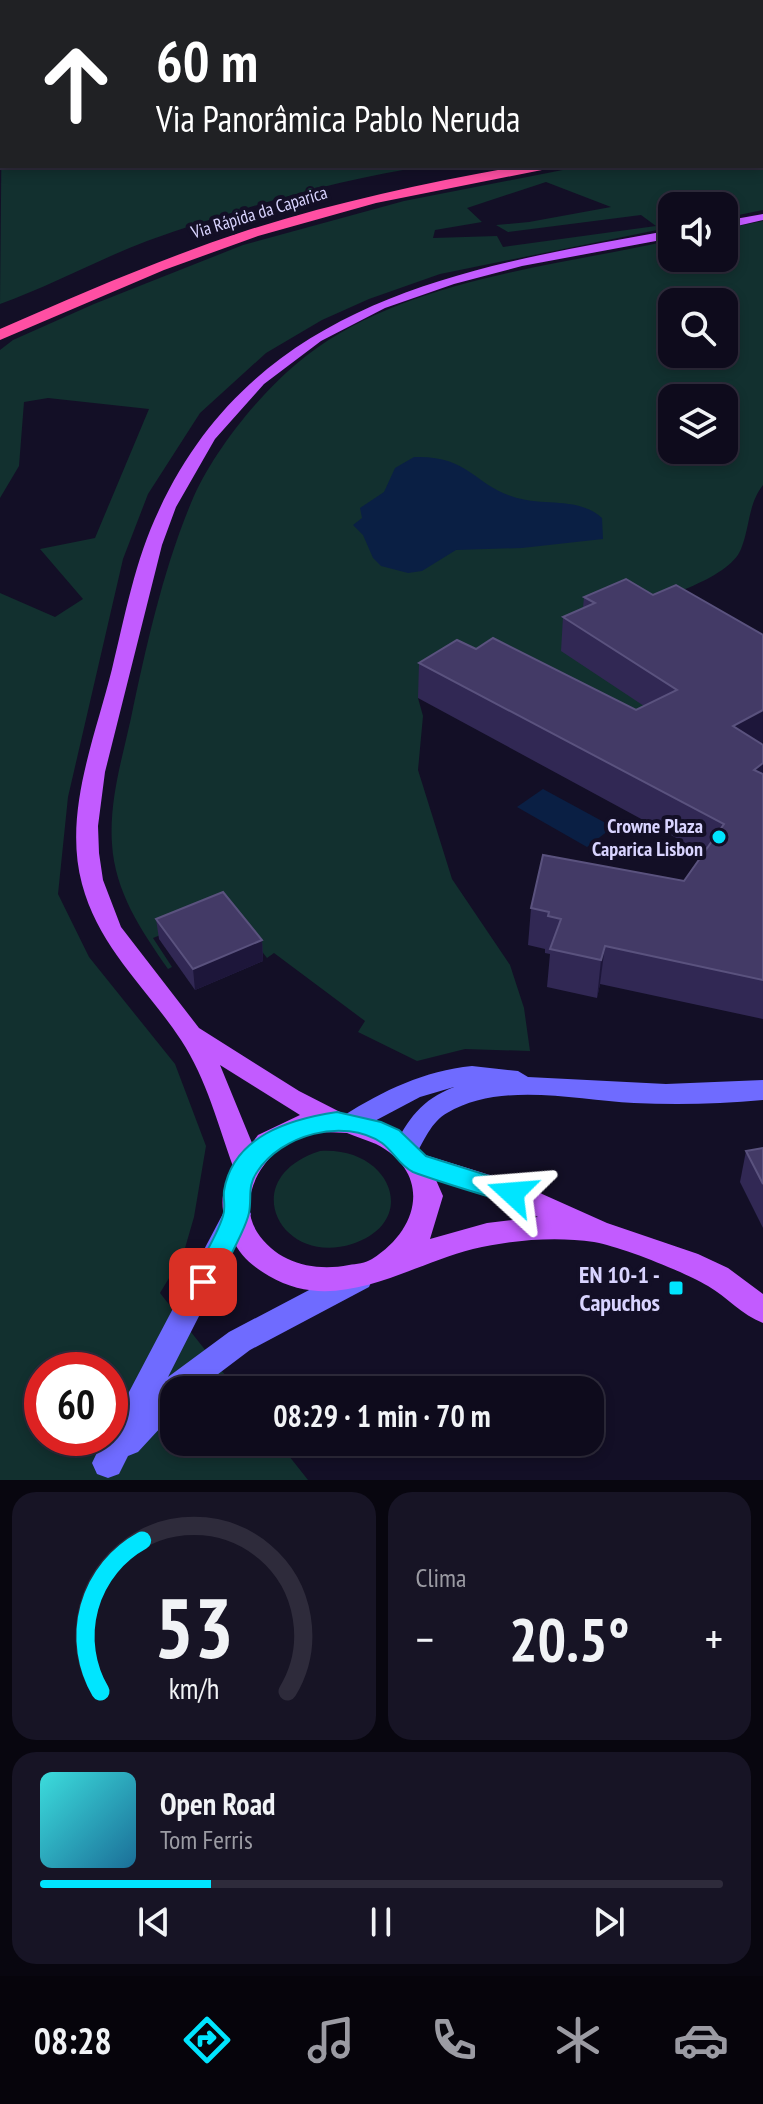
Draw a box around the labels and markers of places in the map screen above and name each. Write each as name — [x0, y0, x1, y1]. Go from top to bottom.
place label: Crowne Plaza Caparica Lisbon — [592, 813, 703, 862]
marker: Crowne Plaza Caparica Lisbon — [710, 828, 728, 846]
pin — [169, 1248, 237, 1316]
place label: EN 10-1 - Capuchos — [579, 1259, 660, 1318]
marker: EN 10-1 - Capuchos — [667, 1279, 685, 1297]

